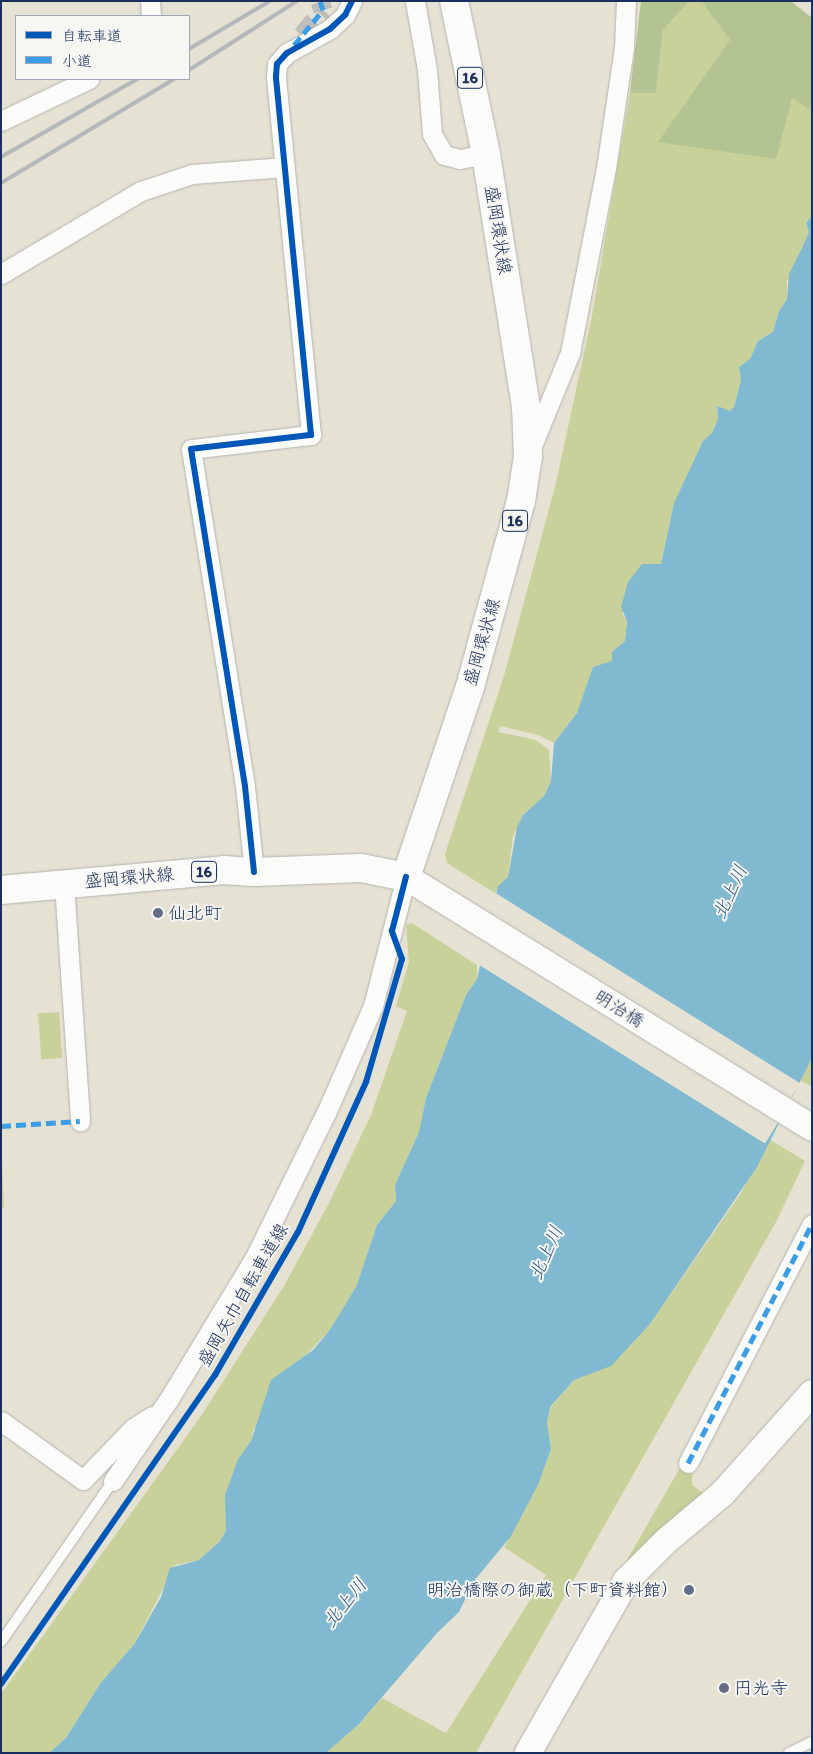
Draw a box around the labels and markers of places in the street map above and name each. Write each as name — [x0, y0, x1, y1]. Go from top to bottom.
place label: 仙北町 — [168, 902, 222, 924]
marker: 仙北町 — [152, 907, 164, 919]
place label: 明治橋際の御蔵（下町資料館） — [427, 1579, 679, 1601]
marker: 明治橋際の御蔵（下町資料館） — [683, 1584, 695, 1596]
place label: 円光寺 — [734, 1677, 788, 1699]
marker: 円光寺 — [718, 1682, 730, 1694]

